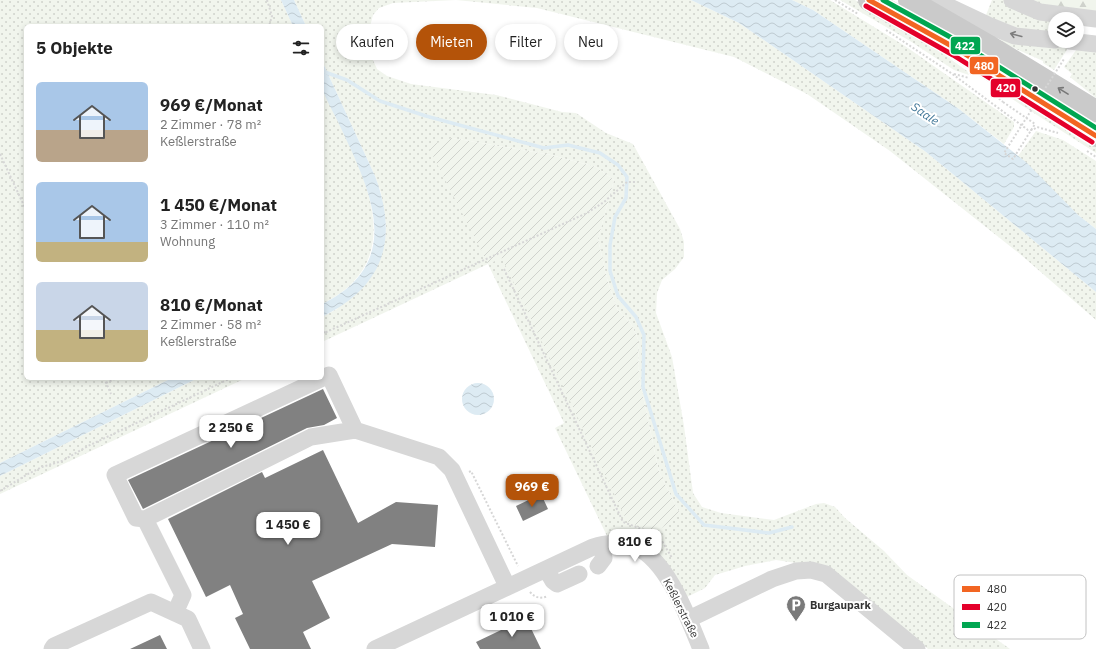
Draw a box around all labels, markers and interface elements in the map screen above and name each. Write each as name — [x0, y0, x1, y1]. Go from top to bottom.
map controls — [1048, 12, 1084, 48]
button: layers — [1048, 12, 1084, 48]
chip: Kaufen — [336, 24, 408, 60]
chip: Mieten — [416, 24, 487, 60]
chip: Filter — [495, 24, 556, 60]
chip: Neu — [564, 24, 618, 60]
one-way arrow — [1010, 31, 1023, 39]
line badge: 422 — [950, 36, 981, 55]
text: 5 Objekte — [36, 37, 113, 59]
icon: filters — [290, 37, 312, 59]
text: 422 — [955, 39, 975, 53]
line badge: 480 — [969, 56, 999, 75]
text: 480 — [974, 59, 994, 73]
line badge: 420 — [990, 78, 1021, 98]
text: 420 — [996, 81, 1016, 95]
unlabelled marker — [1030, 84, 1040, 94]
one-way arrow — [1057, 86, 1069, 94]
text: 969 €/Monat — [160, 94, 263, 116]
icon: home — [68, 98, 116, 146]
water label: Saale — [909, 99, 942, 128]
text: 2 Zimmer · 78 m² — [160, 116, 261, 133]
text: Keßlerstraße — [160, 133, 237, 150]
text: 1 450 €/Monat — [160, 194, 277, 216]
icon: home — [68, 198, 116, 246]
text: 3 Zimmer · 110 m² — [160, 216, 269, 233]
text: Wohnung — [160, 233, 215, 250]
text: 810 €/Monat — [160, 294, 263, 316]
icon: home — [68, 298, 116, 346]
text: 2 Zimmer · 58 m² — [160, 316, 261, 333]
text: Keßlerstraße — [160, 333, 237, 350]
pin: 2 250 € — [194, 415, 268, 449]
text: 2 250 € — [208, 419, 254, 436]
pin: 969 € — [504, 474, 560, 508]
text: 969 € — [515, 478, 549, 495]
pin: 1 450 € — [251, 512, 325, 546]
text: 1 450 € — [265, 516, 311, 533]
pin: 810 € — [607, 529, 663, 563]
text: 810 € — [618, 533, 652, 550]
legend — [954, 575, 1086, 639]
street label: Keßlerstraße — [660, 576, 702, 640]
text: 480 — [987, 582, 1007, 596]
parking icon: Burgaupark — [785, 594, 807, 622]
place label: Burgaupark — [810, 598, 871, 612]
text: 420 — [987, 600, 1007, 614]
pin: 1 010 € — [475, 604, 549, 638]
text: 1 010 € — [489, 608, 535, 625]
text: 422 — [987, 618, 1007, 632]

